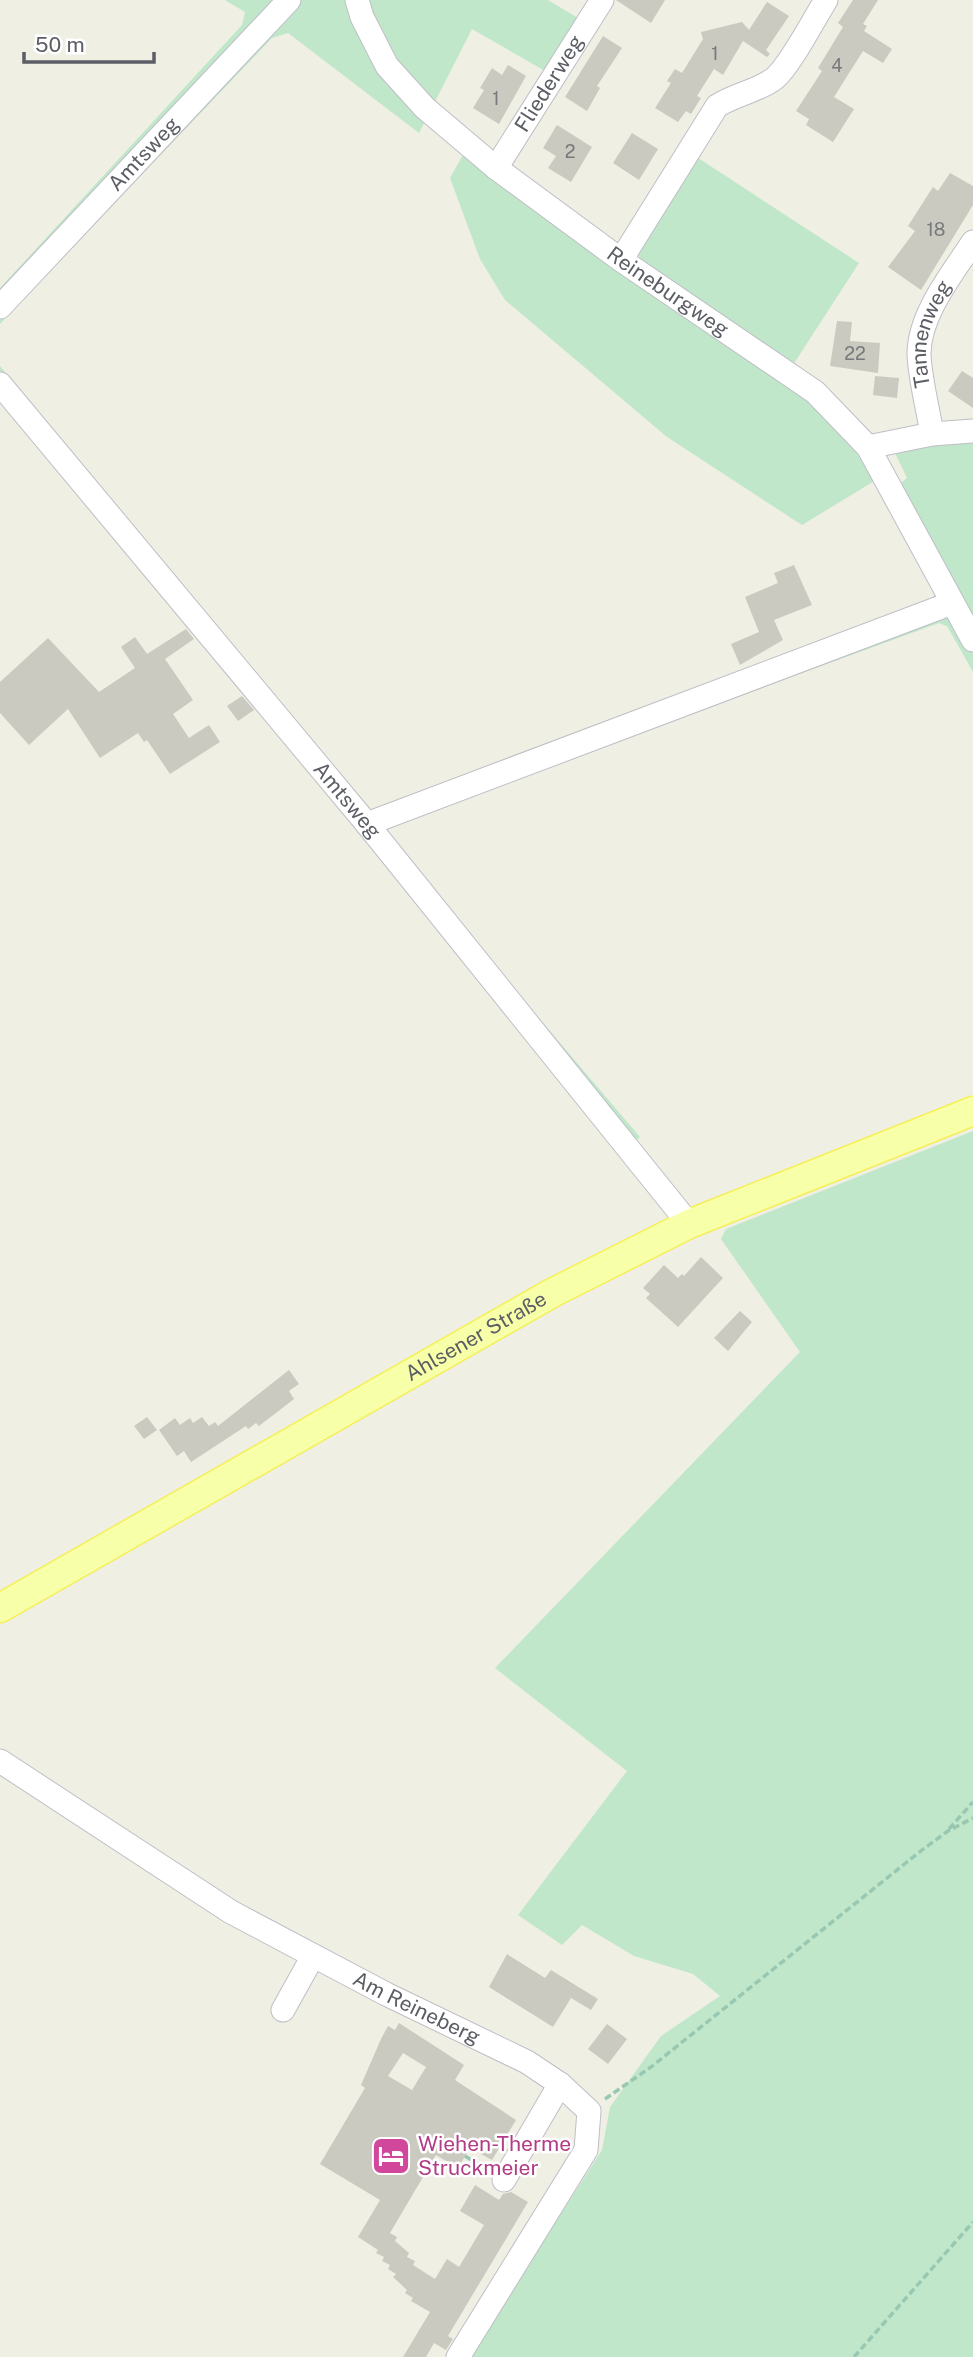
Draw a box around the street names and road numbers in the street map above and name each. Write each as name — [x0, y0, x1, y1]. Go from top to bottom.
street label: Fliederweg — [509, 30, 589, 136]
street label: Amtsweg — [103, 112, 184, 196]
street label: Reineburgweg — [602, 241, 734, 342]
street label: Tannenweg — [906, 275, 956, 390]
street label: Amtsweg — [308, 756, 387, 843]
street label: Ahlsener Straße — [401, 1286, 551, 1386]
street label: Am Reineberg — [349, 1966, 484, 2050]

